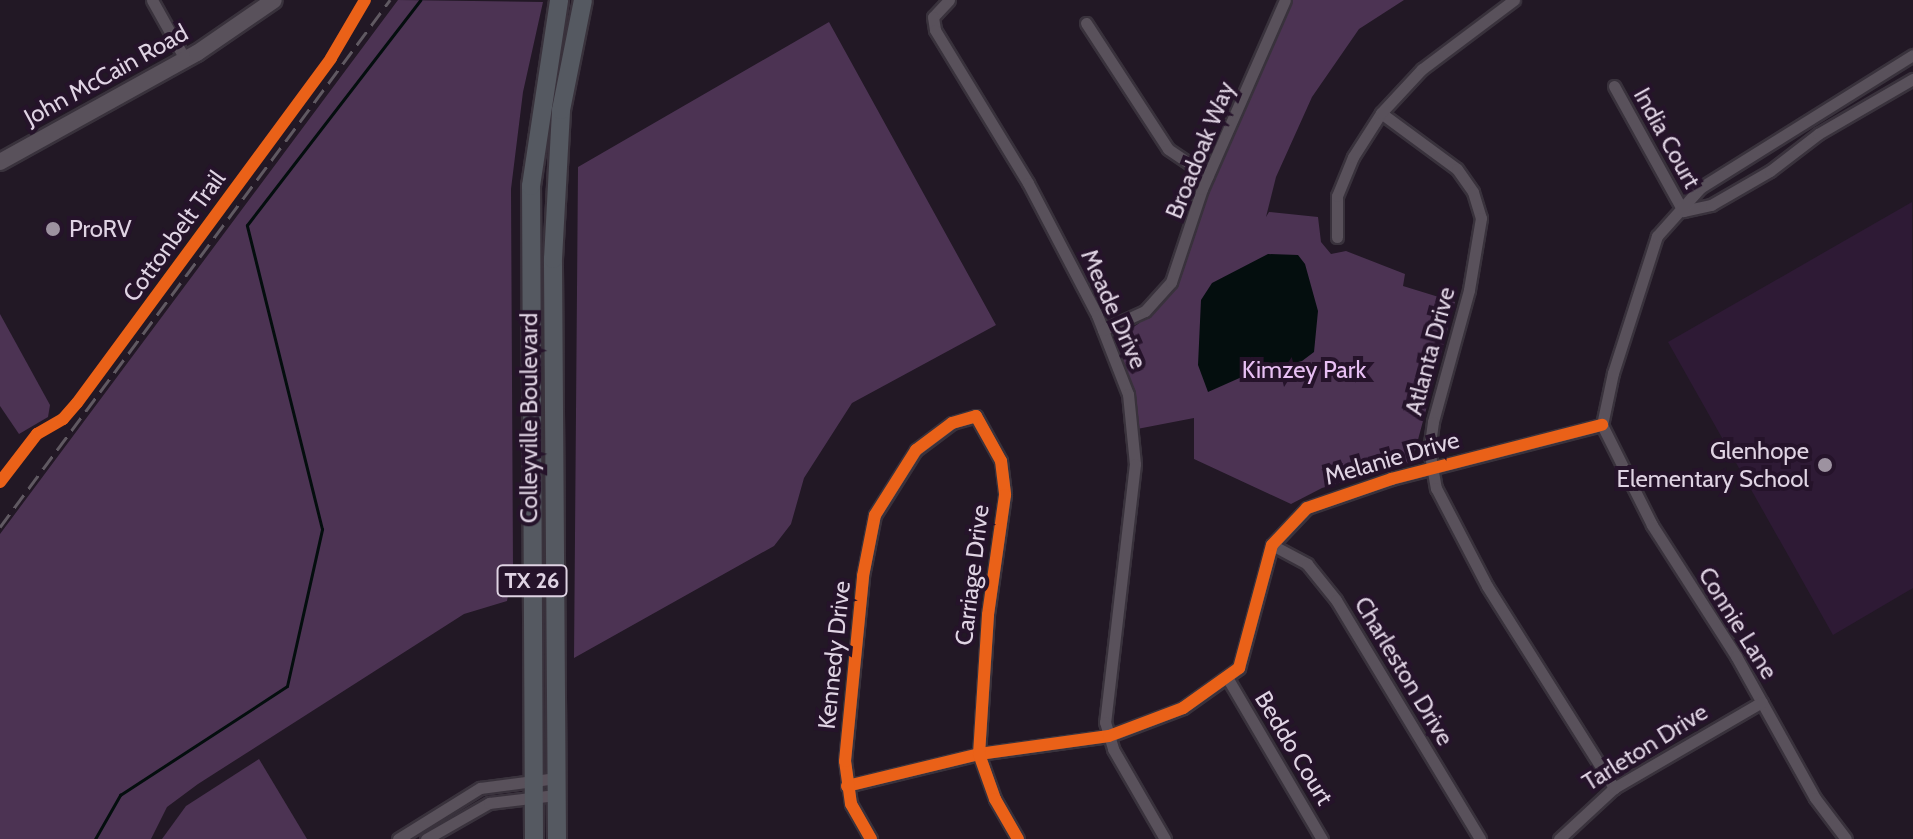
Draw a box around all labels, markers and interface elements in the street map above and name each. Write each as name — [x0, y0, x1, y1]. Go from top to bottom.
street label: John McCain Road — [19, 18, 193, 132]
street label: Broadoak Way — [1159, 77, 1241, 223]
street label: India Court — [1628, 83, 1706, 193]
street label: Cottonbelt Trail — [117, 165, 231, 307]
place label: ProRV — [69, 215, 132, 243]
marker: ProRV — [44, 220, 62, 238]
street label: Meade Drive — [1075, 245, 1153, 373]
street label: Atlanta Drive — [1399, 284, 1461, 418]
street label: Colleyville Boulevard — [515, 313, 543, 523]
park label: Kimzey Park — [1242, 356, 1366, 384]
street label: Melanie Drive — [1321, 425, 1463, 491]
place label: Glenhope Elementary School — [1617, 437, 1809, 493]
marker: Glenhope Elementary School — [1816, 456, 1834, 474]
street label: Carriage Drive — [949, 503, 995, 647]
street label: Connie Lane — [1692, 562, 1784, 684]
road number: TX 26 — [496, 563, 568, 599]
street label: Kennedy Drive — [812, 579, 856, 731]
street label: Charleston Drive — [1348, 591, 1460, 751]
street label: Beddo Court — [1249, 686, 1339, 810]
street label: Tarleton Drive — [1577, 697, 1713, 797]

